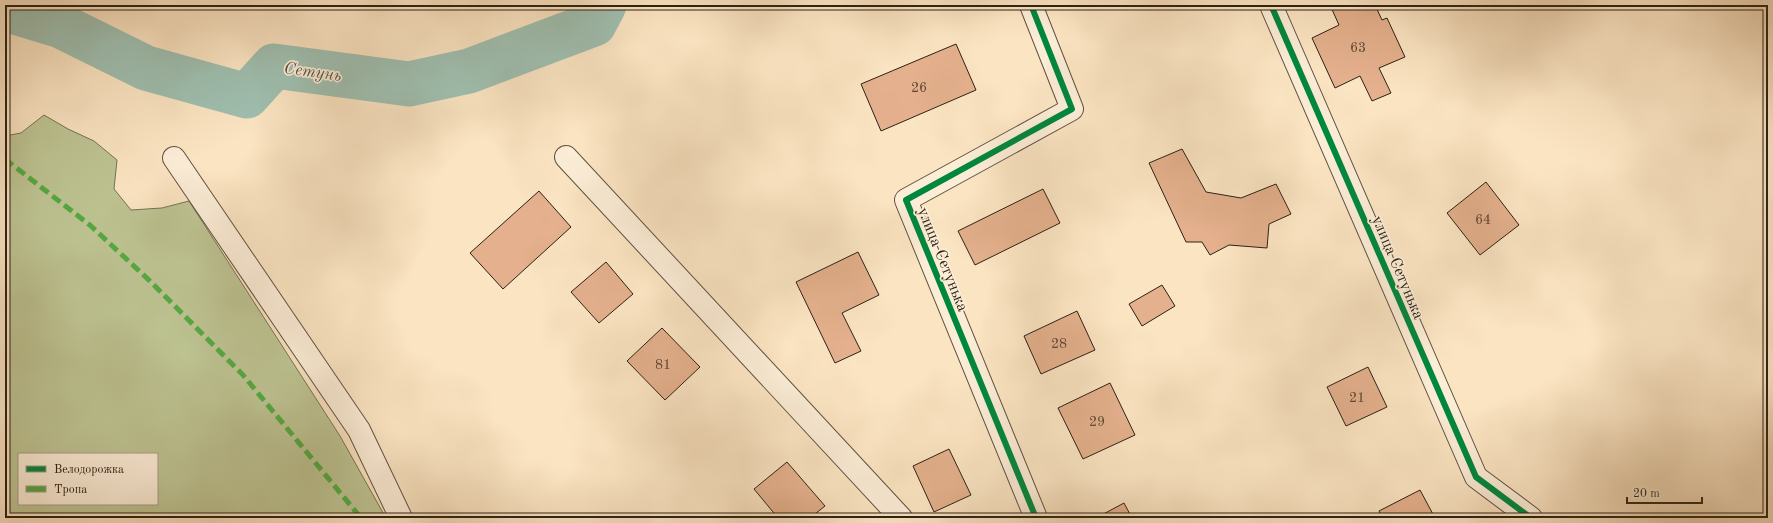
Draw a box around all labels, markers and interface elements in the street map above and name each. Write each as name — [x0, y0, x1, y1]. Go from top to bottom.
house number: 63 — [1350, 41, 1366, 55]
water label: Сетунь — [283, 60, 343, 85]
house number: 26 — [911, 81, 927, 95]
street label: улица Сетунька — [914, 205, 970, 314]
house number: 64 — [1475, 213, 1491, 227]
street label: улица Сетунька — [1368, 214, 1426, 322]
house number: 28 — [1051, 337, 1067, 351]
house number: 81 — [655, 358, 671, 372]
house number: 21 — [1349, 391, 1365, 405]
house number: 29 — [1089, 415, 1105, 429]
legend — [18, 453, 158, 505]
text: Велодорожка — [54, 464, 124, 476]
scale bar — [1627, 479, 1702, 505]
text: Тропа — [54, 484, 87, 496]
text: 20 m — [1633, 488, 1660, 500]

